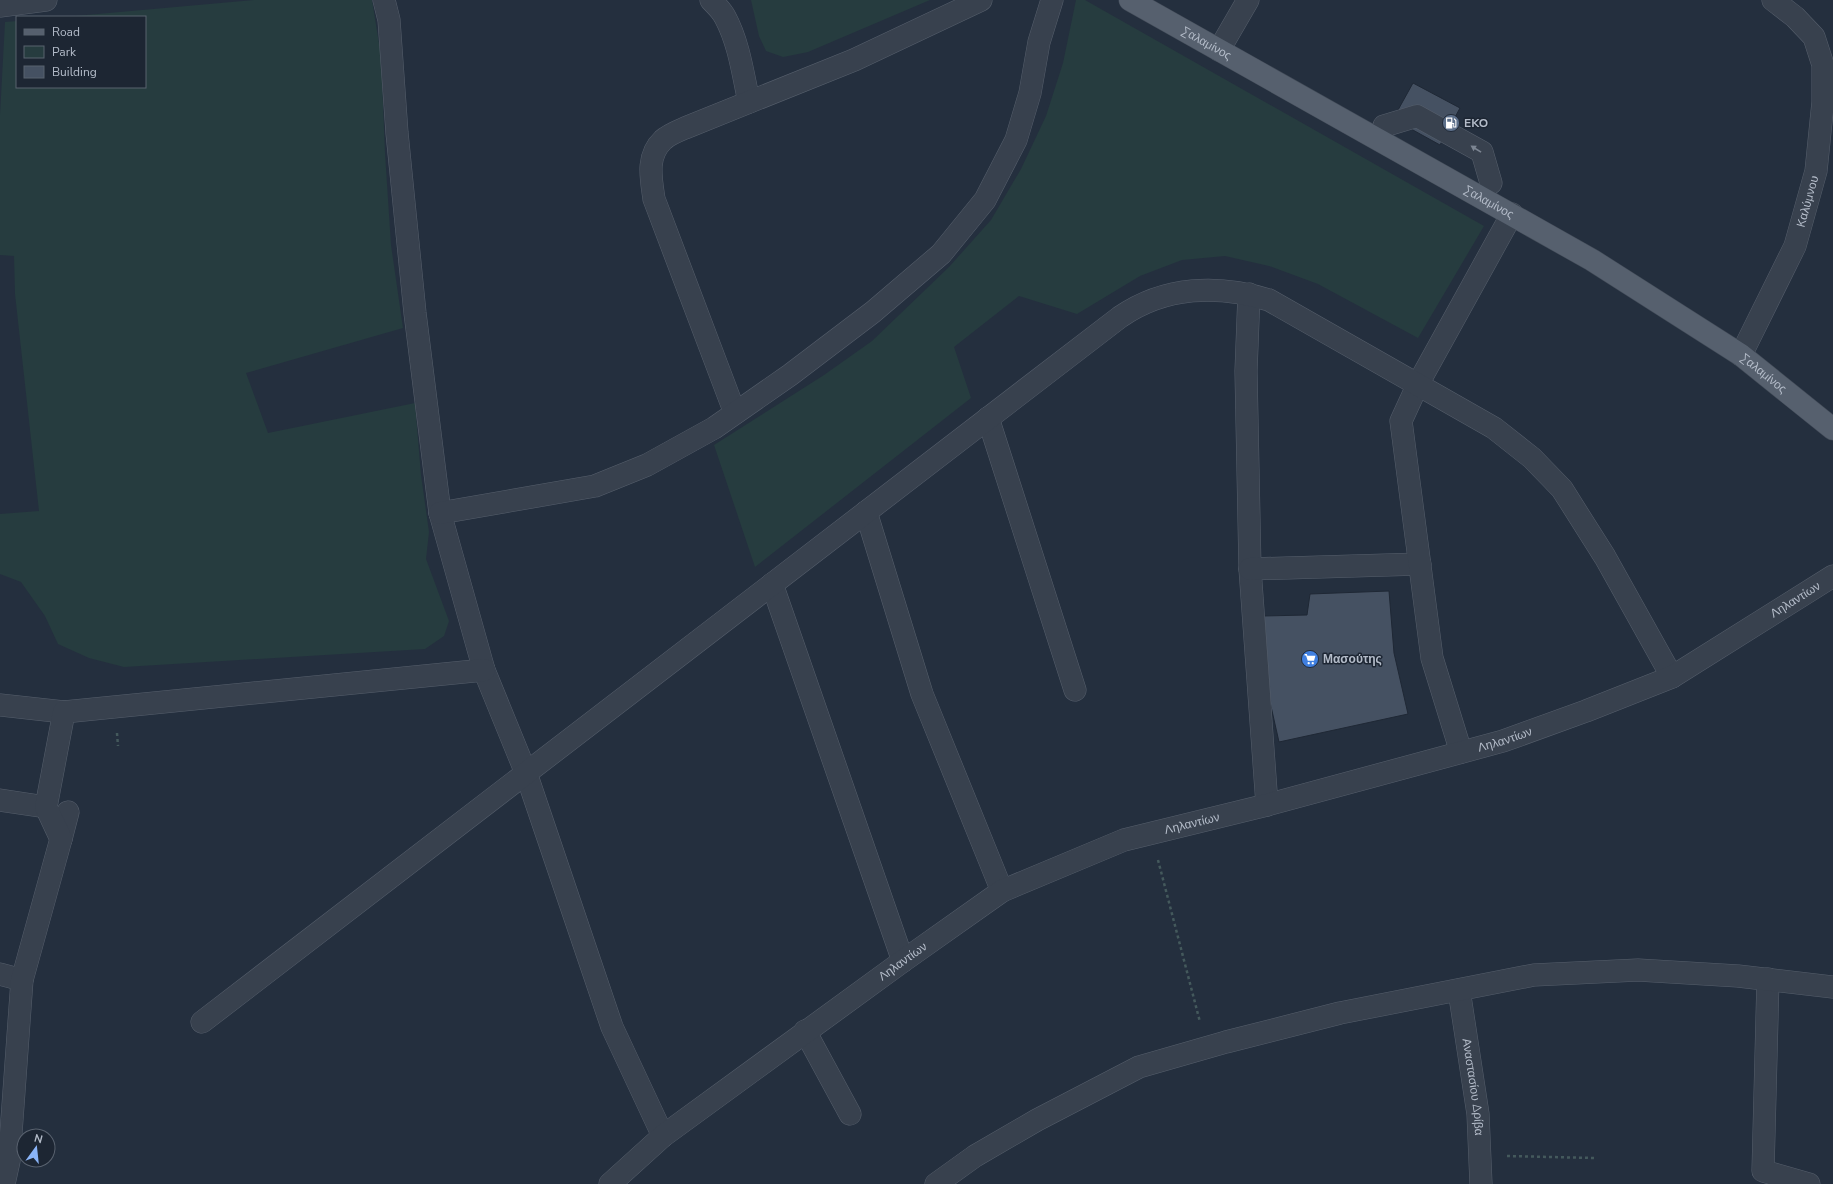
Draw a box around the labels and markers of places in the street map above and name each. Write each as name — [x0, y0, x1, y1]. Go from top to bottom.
fuel station icon: EKO — [1441, 113, 1461, 133]
place label: EKO — [1464, 115, 1488, 131]
supermarket icon: Μασούτης — [1300, 649, 1320, 669]
place label: Μασούτης — [1323, 651, 1382, 667]

